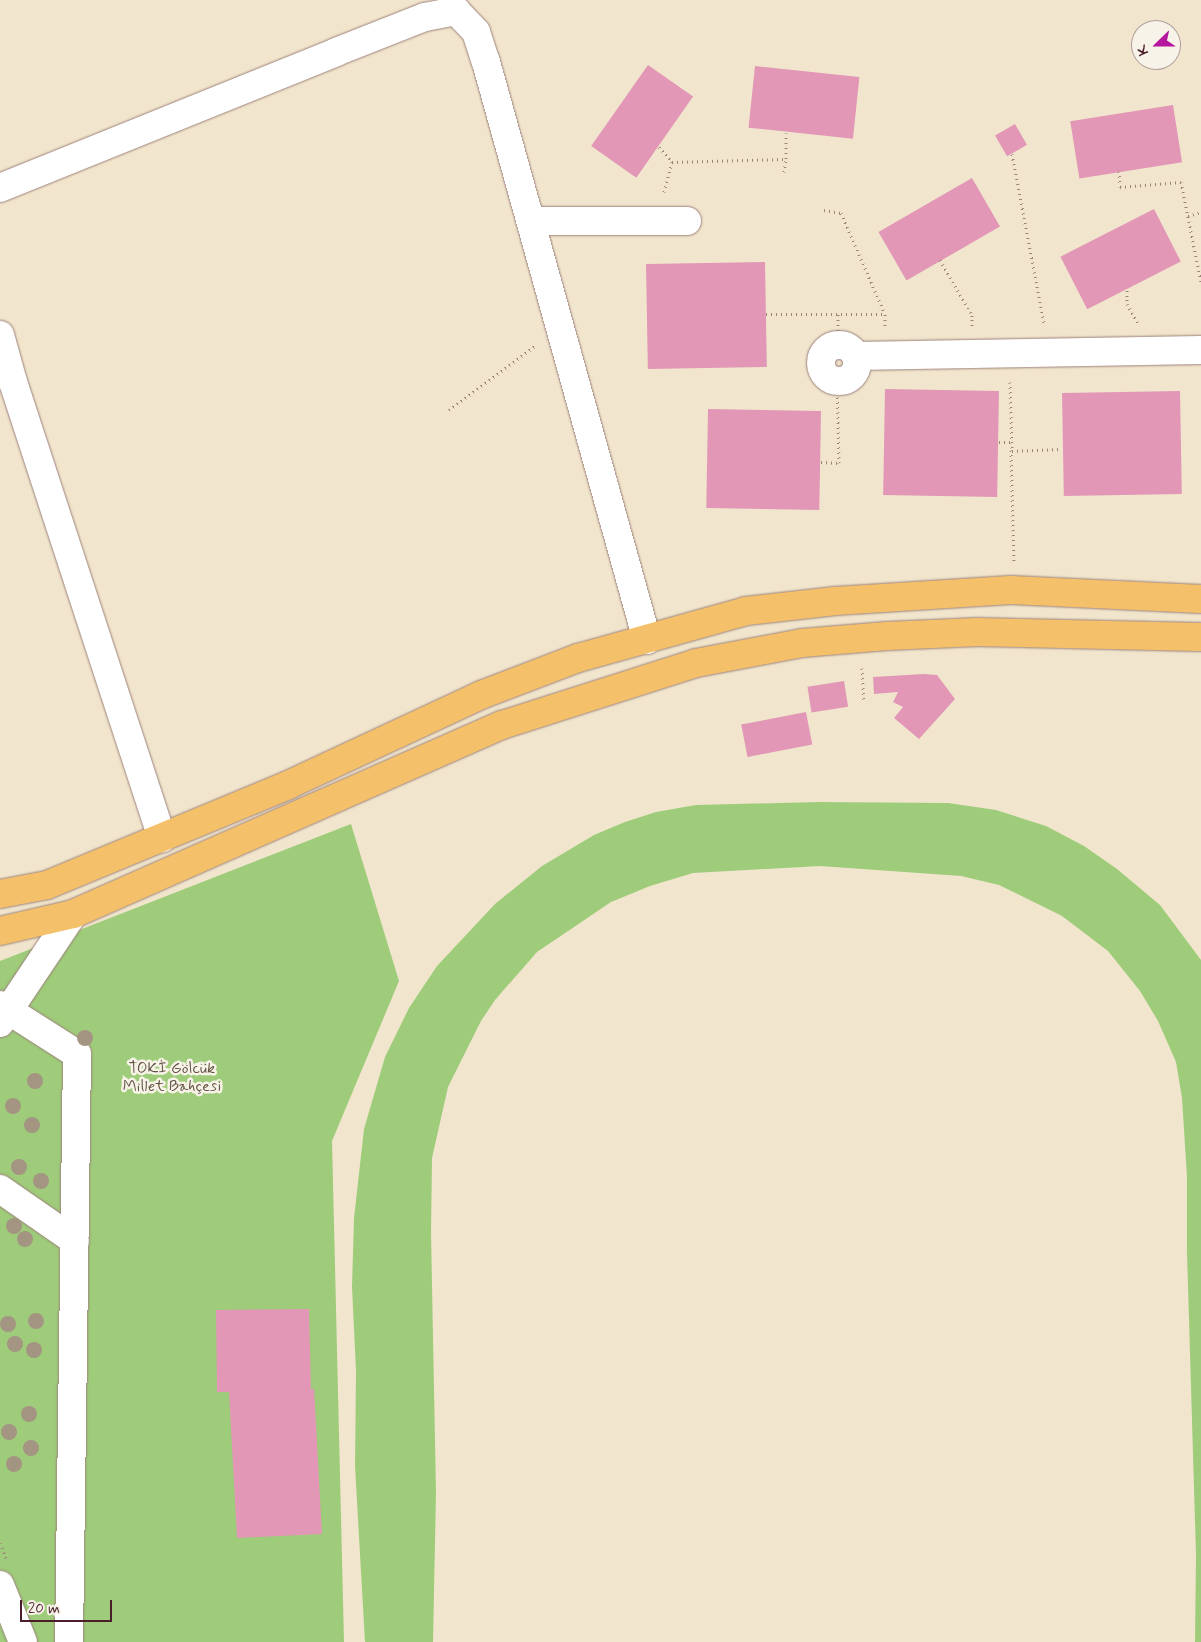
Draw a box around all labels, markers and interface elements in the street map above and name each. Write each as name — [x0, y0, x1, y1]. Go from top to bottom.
north arrow — [1131, 20, 1181, 70]
text: K — [1133, 42, 1153, 58]
park label: TOKİ Gölcük Millet Bahçesi — [123, 1059, 221, 1097]
scale bar — [22, 1590, 115, 1622]
text: 20 m — [28, 1599, 60, 1619]

